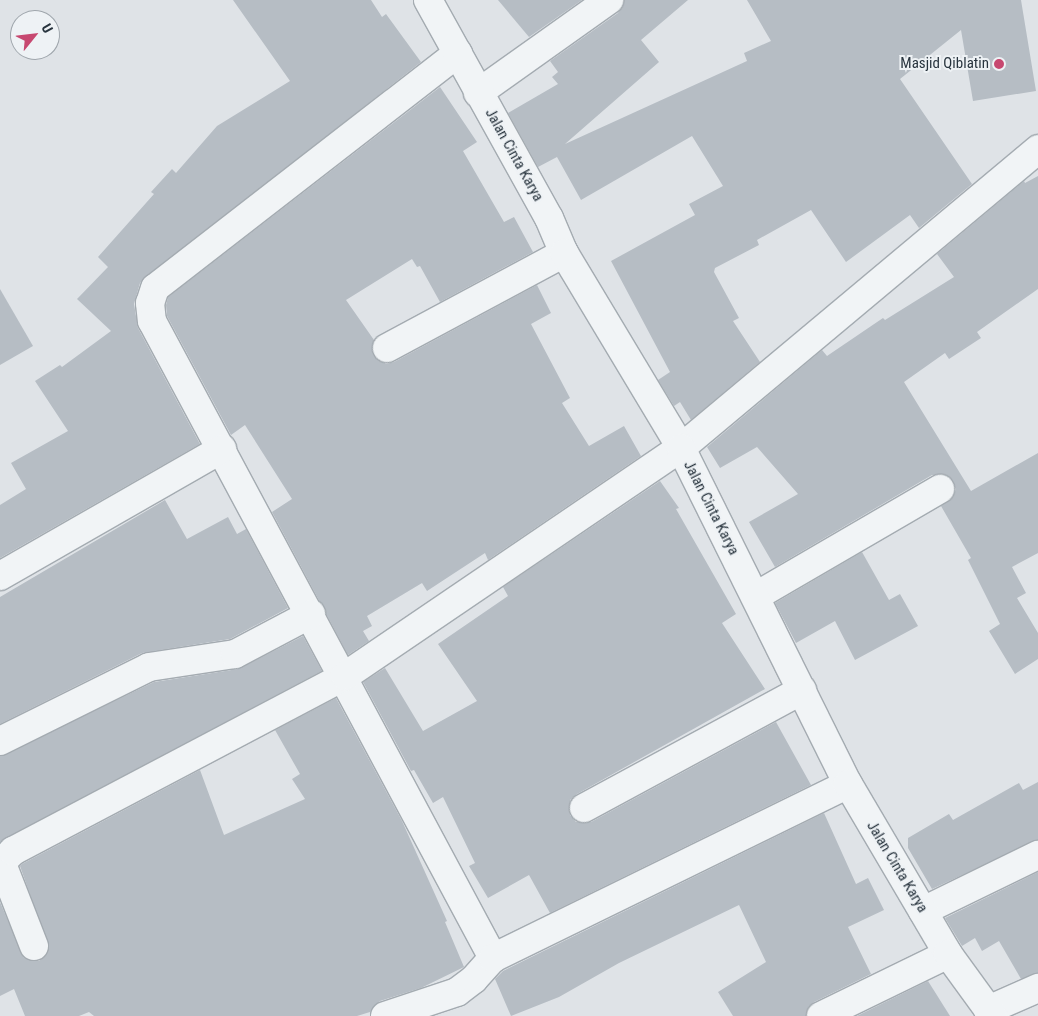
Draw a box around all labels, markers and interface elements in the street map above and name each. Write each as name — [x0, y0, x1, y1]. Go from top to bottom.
north arrow — [10, 10, 60, 60]
text: U — [38, 21, 56, 36]
place label: Masjid Qiblatin — [900, 55, 989, 73]
marker: Masjid Qiblatin — [993, 58, 1005, 70]
street label: Jalan Cinta Karya — [481, 105, 547, 205]
street label: Jalan Cinta Karya — [680, 458, 742, 558]
street label: Jalan Cinta Karya — [863, 818, 931, 916]

